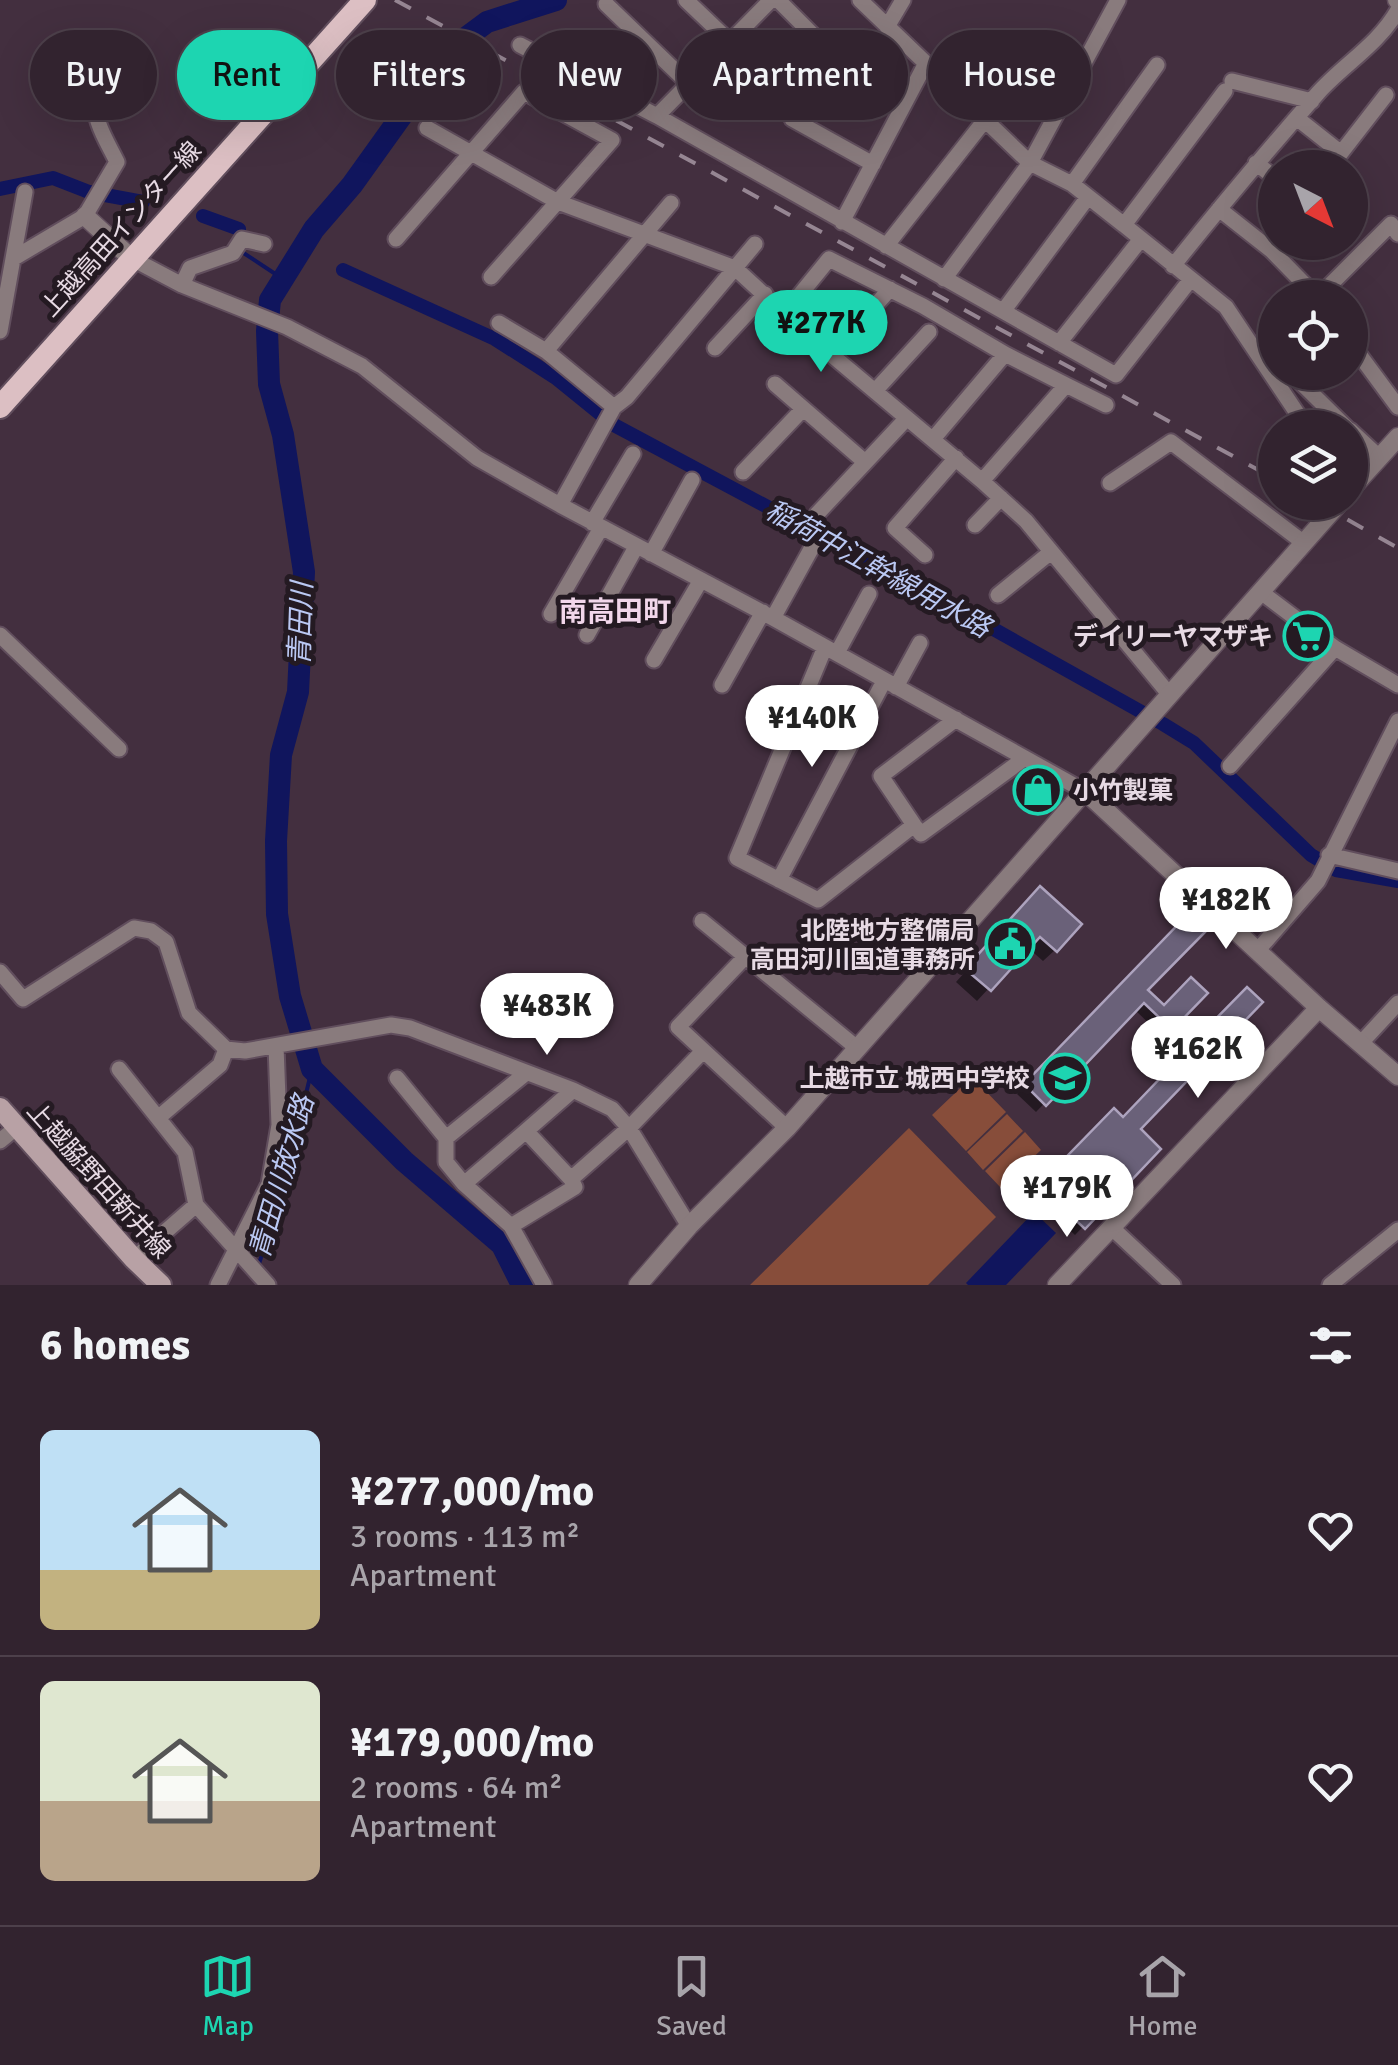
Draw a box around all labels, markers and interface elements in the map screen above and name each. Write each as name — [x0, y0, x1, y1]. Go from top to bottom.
chip: Buy — [30, 30, 157, 120]
chip: Rent — [177, 30, 316, 120]
chip: Filters — [336, 30, 501, 120]
chip: New — [521, 30, 657, 120]
chip: Apartment — [677, 30, 908, 120]
chip: House — [928, 30, 1091, 120]
street label: 上越高田インター線 — [34, 135, 208, 323]
north arrow — [1258, 150, 1368, 260]
map controls — [1258, 150, 1368, 520]
button: locate — [1258, 280, 1368, 390]
pin: ¥277K — [751, 290, 891, 375]
text: ¥277K — [777, 303, 865, 342]
button: layers — [1258, 410, 1368, 520]
water label: 稲荷中江幹線用水路 — [760, 493, 998, 646]
water label: 青田川 — [283, 578, 320, 667]
district label: 南高田町 — [559, 595, 671, 629]
supermarket icon: デイリーヤマザキ — [1282, 610, 1334, 662]
place label: デイリーヤマザキ — [1073, 621, 1273, 652]
pin: ¥140K — [742, 685, 882, 770]
text: ¥140K — [768, 698, 856, 737]
shop icon: 小竹製菓 — [1012, 764, 1064, 816]
place label: 小竹製菓 — [1073, 775, 1173, 806]
pin: ¥182K — [1156, 867, 1296, 952]
text: ¥182K — [1182, 880, 1270, 919]
place label: 北陸地方整備局 高田河川国道事務所 — [750, 915, 975, 975]
public building icon: 北陸地方整備局 高田河川国道事務所 — [984, 918, 1036, 970]
pin: ¥483K — [477, 973, 617, 1058]
text: ¥483K — [503, 986, 591, 1025]
pin: ¥162K — [1128, 1016, 1268, 1101]
text: ¥162K — [1154, 1029, 1242, 1068]
school or university icon: 上越市立 城西中学校 — [1039, 1052, 1091, 1104]
place label: 上越市立 城西中学校 — [799, 1063, 1030, 1094]
water label: 青田川放水路 — [243, 1090, 322, 1262]
street label: 上越脇野田新井線 — [21, 1095, 177, 1265]
pin: ¥179K — [997, 1155, 1137, 1240]
text: ¥179K — [1023, 1168, 1111, 1207]
icon: filters — [1303, 1318, 1358, 1373]
text: 6 homes — [40, 1320, 190, 1371]
text: ¥277,000/mo — [350, 1466, 594, 1517]
icon: home — [120, 1470, 240, 1590]
icon: heart — [1303, 1503, 1358, 1558]
text: 3 rooms · 113 m² — [350, 1517, 580, 1556]
text: Apartment — [350, 1556, 497, 1595]
text: ¥179,000/mo — [350, 1717, 594, 1768]
icon: home — [120, 1721, 240, 1841]
icon: heart — [1303, 1754, 1358, 1809]
text: 2 rooms · 64 m² — [350, 1768, 563, 1807]
text: Apartment — [350, 1807, 497, 1846]
tab: Map — [200, 1949, 255, 2043]
tab: Saved — [656, 1949, 727, 2043]
tab: Home — [1128, 1949, 1198, 2043]

